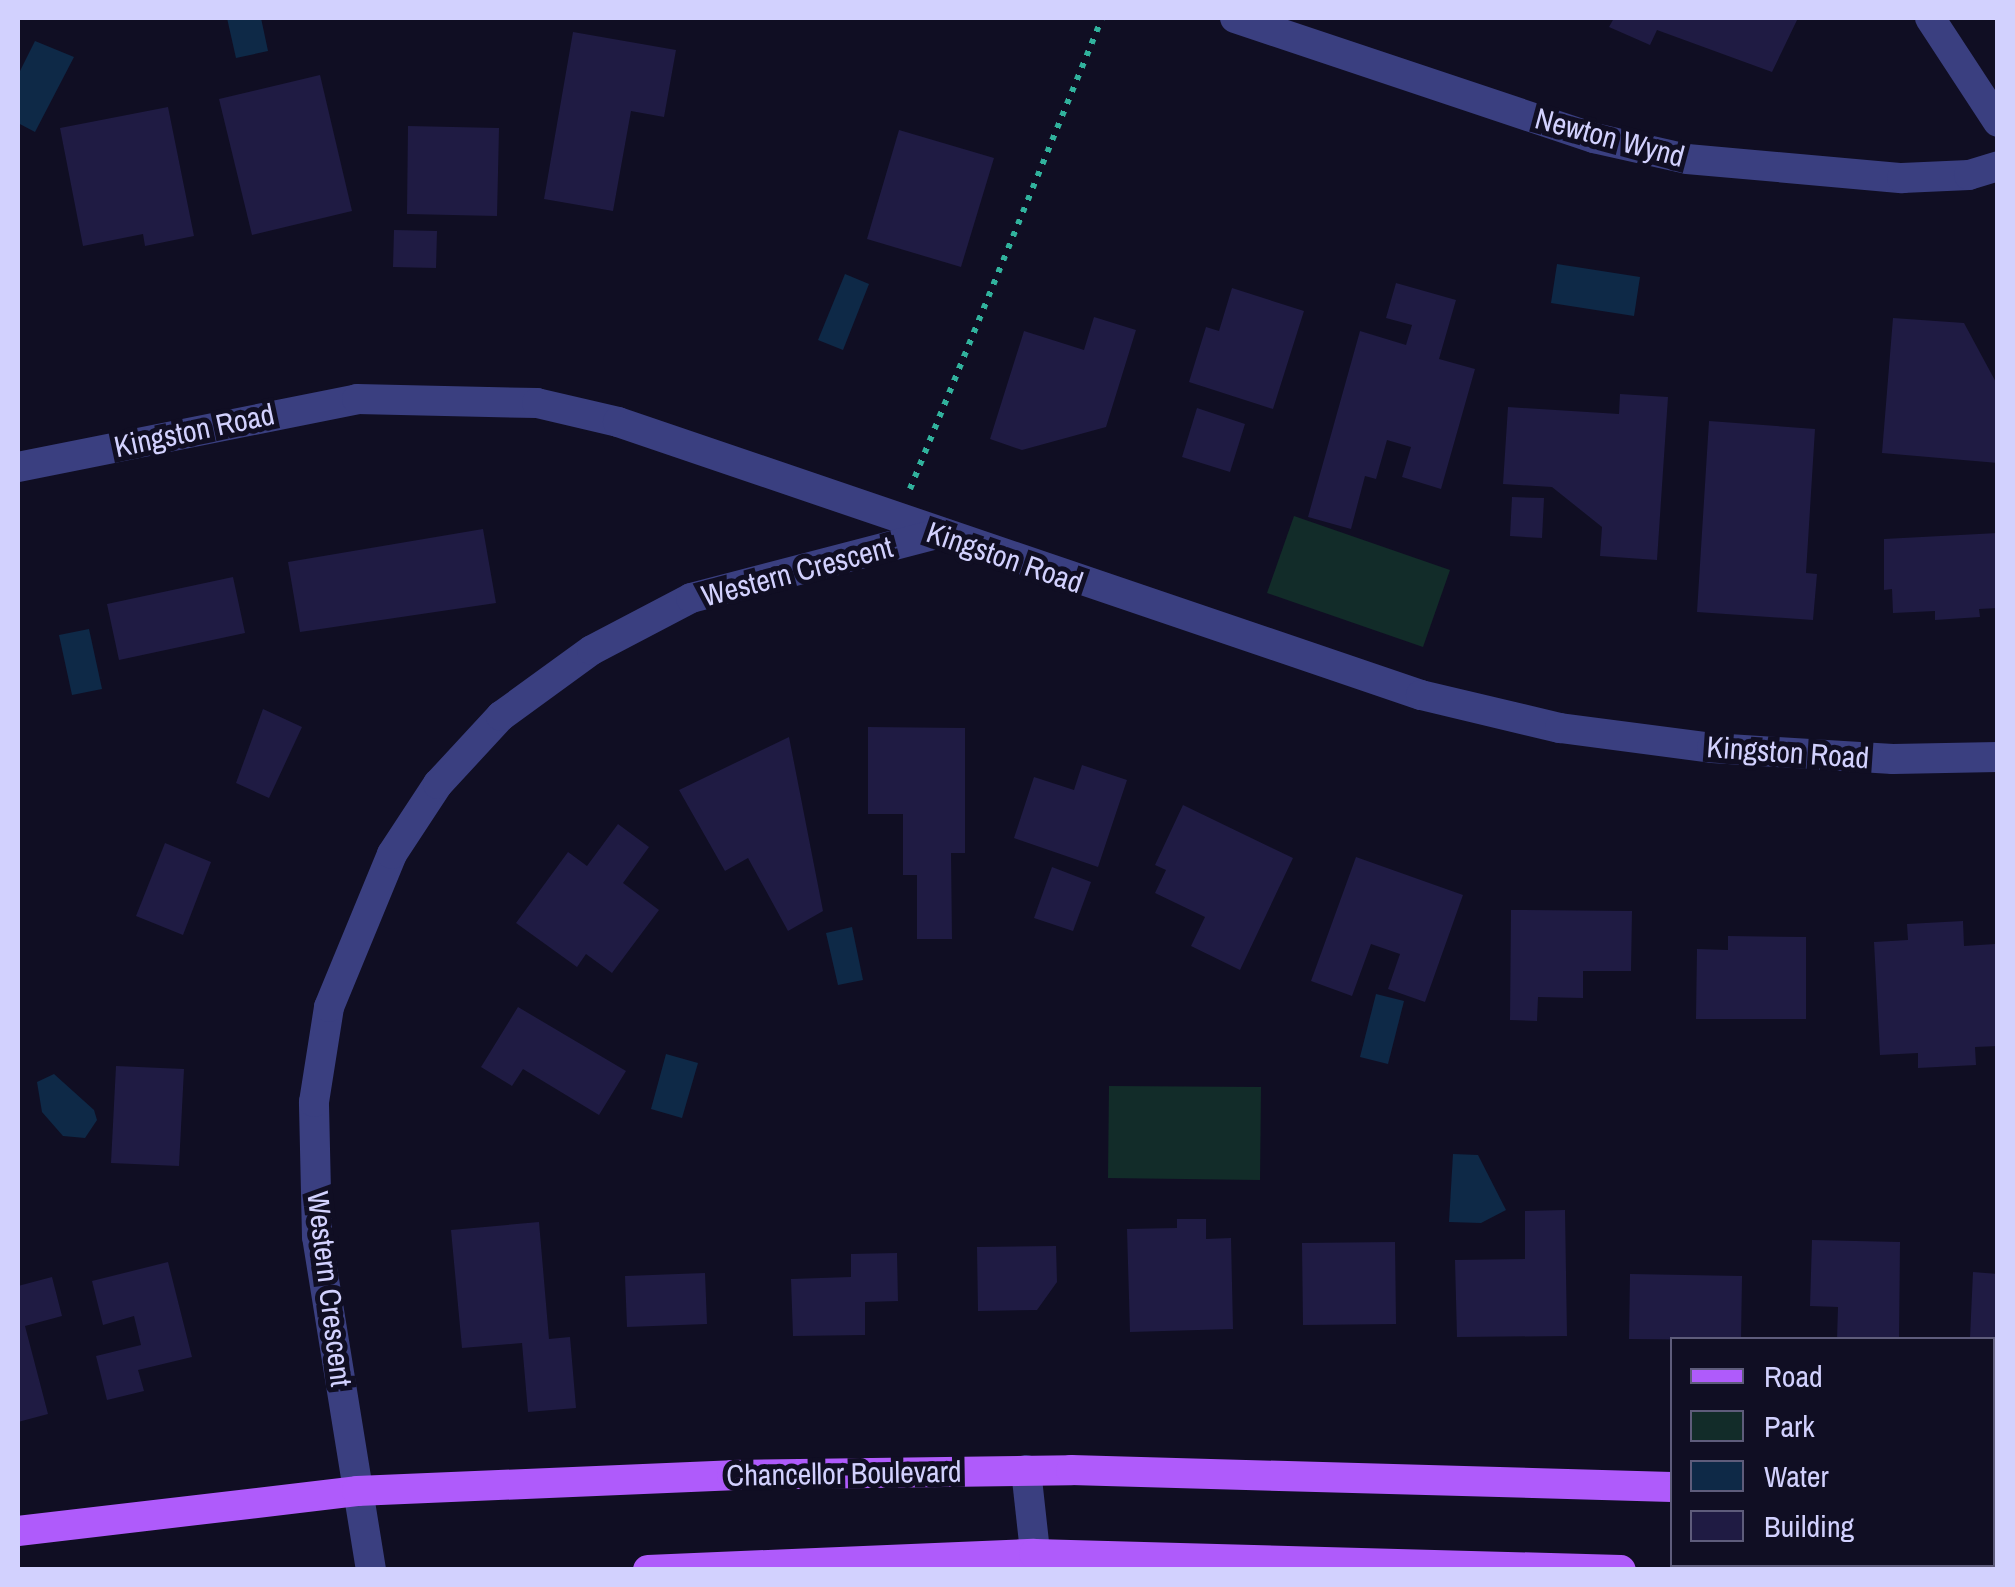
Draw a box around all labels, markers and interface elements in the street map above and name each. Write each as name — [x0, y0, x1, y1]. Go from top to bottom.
street label: Newton Wynd — [1531, 100, 1689, 174]
street label: Kingston Road — [111, 395, 277, 465]
street label: Kingston Road — [922, 513, 1088, 601]
street label: Western Crescent — [697, 528, 897, 614]
street label: Kingston Road — [1706, 728, 1870, 776]
street label: Western Crescent — [300, 1189, 360, 1389]
legend — [1670, 1337, 1995, 1567]
text: Road — [1764, 1356, 1823, 1396]
text: Park — [1764, 1406, 1815, 1446]
street label: Chancellor Boulevard — [726, 1453, 962, 1493]
text: Water — [1764, 1456, 1829, 1496]
text: Building — [1764, 1506, 1854, 1546]

